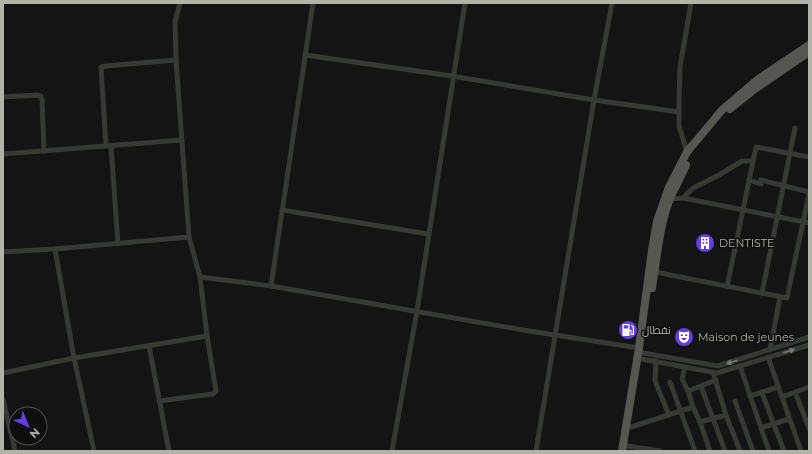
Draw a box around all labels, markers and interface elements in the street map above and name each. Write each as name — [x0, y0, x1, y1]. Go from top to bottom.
building icon: DENTISTE — [694, 232, 716, 254]
place label: DENTISTE — [719, 236, 774, 250]
fuel station icon: نفطال — [617, 319, 639, 341]
place label: نفطال — [642, 323, 671, 337]
theatre icon: Maison de jeunes — [673, 326, 695, 348]
place label: Maison de jeunes — [698, 330, 795, 344]
one-way arrow — [783, 348, 795, 354]
one-way arrow — [726, 359, 738, 365]
north arrow — [8, 406, 48, 446]
text: N — [27, 425, 43, 441]

